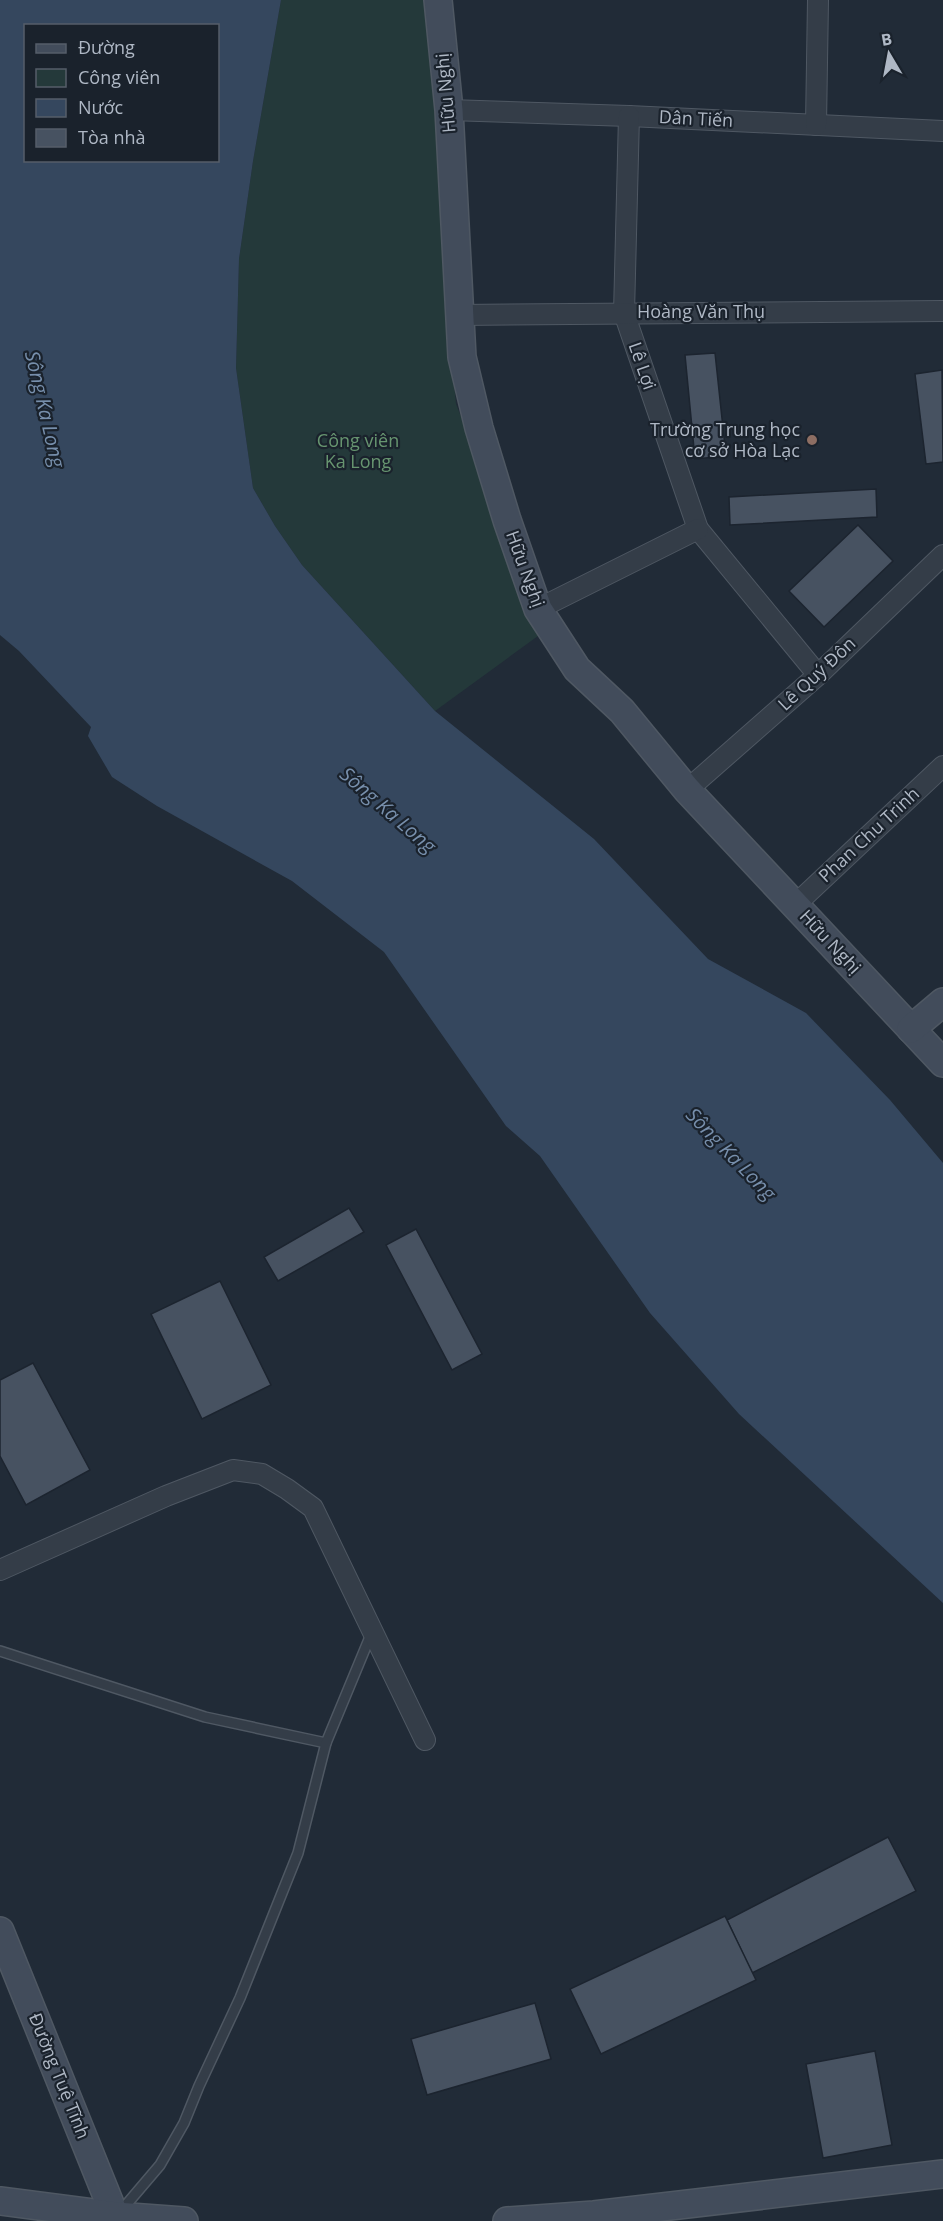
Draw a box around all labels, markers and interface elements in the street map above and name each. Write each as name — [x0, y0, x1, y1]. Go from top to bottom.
legend — [24, 24, 219, 162]
north arrow — [859, 24, 919, 84]
text: B — [879, 27, 894, 51]
text: Đường — [78, 35, 135, 59]
street label: Hữu Nghị — [430, 52, 460, 134]
text: Công viên — [78, 65, 160, 89]
text: Nước — [78, 95, 123, 119]
street label: Dân Tiến — [658, 104, 734, 132]
text: Tòa nhà — [78, 125, 146, 149]
street label: Hoàng Văn Thụ — [637, 299, 765, 323]
street label: Lê Lợi — [624, 339, 662, 393]
water label: Sông Ka Long — [19, 348, 72, 470]
place label: Trường Trung học cơ sở Hòa Lạc — [650, 417, 800, 462]
park label: Công viên Ka Long — [317, 428, 399, 473]
marker: Trường Trung học cơ sở Hòa Lạc — [805, 433, 819, 447]
street label: Hữu Nghị — [501, 527, 551, 610]
street label: Lê Quý Đôn — [772, 631, 860, 715]
water label: Sông Ka Long — [335, 760, 443, 859]
street label: Phan Chu Trinh — [813, 781, 924, 887]
street label: Hữu Nghị — [795, 904, 867, 979]
water label: Sông Ka Long — [680, 1102, 783, 1206]
street label: Đường Tuệ Tĩnh — [24, 2009, 96, 2142]

